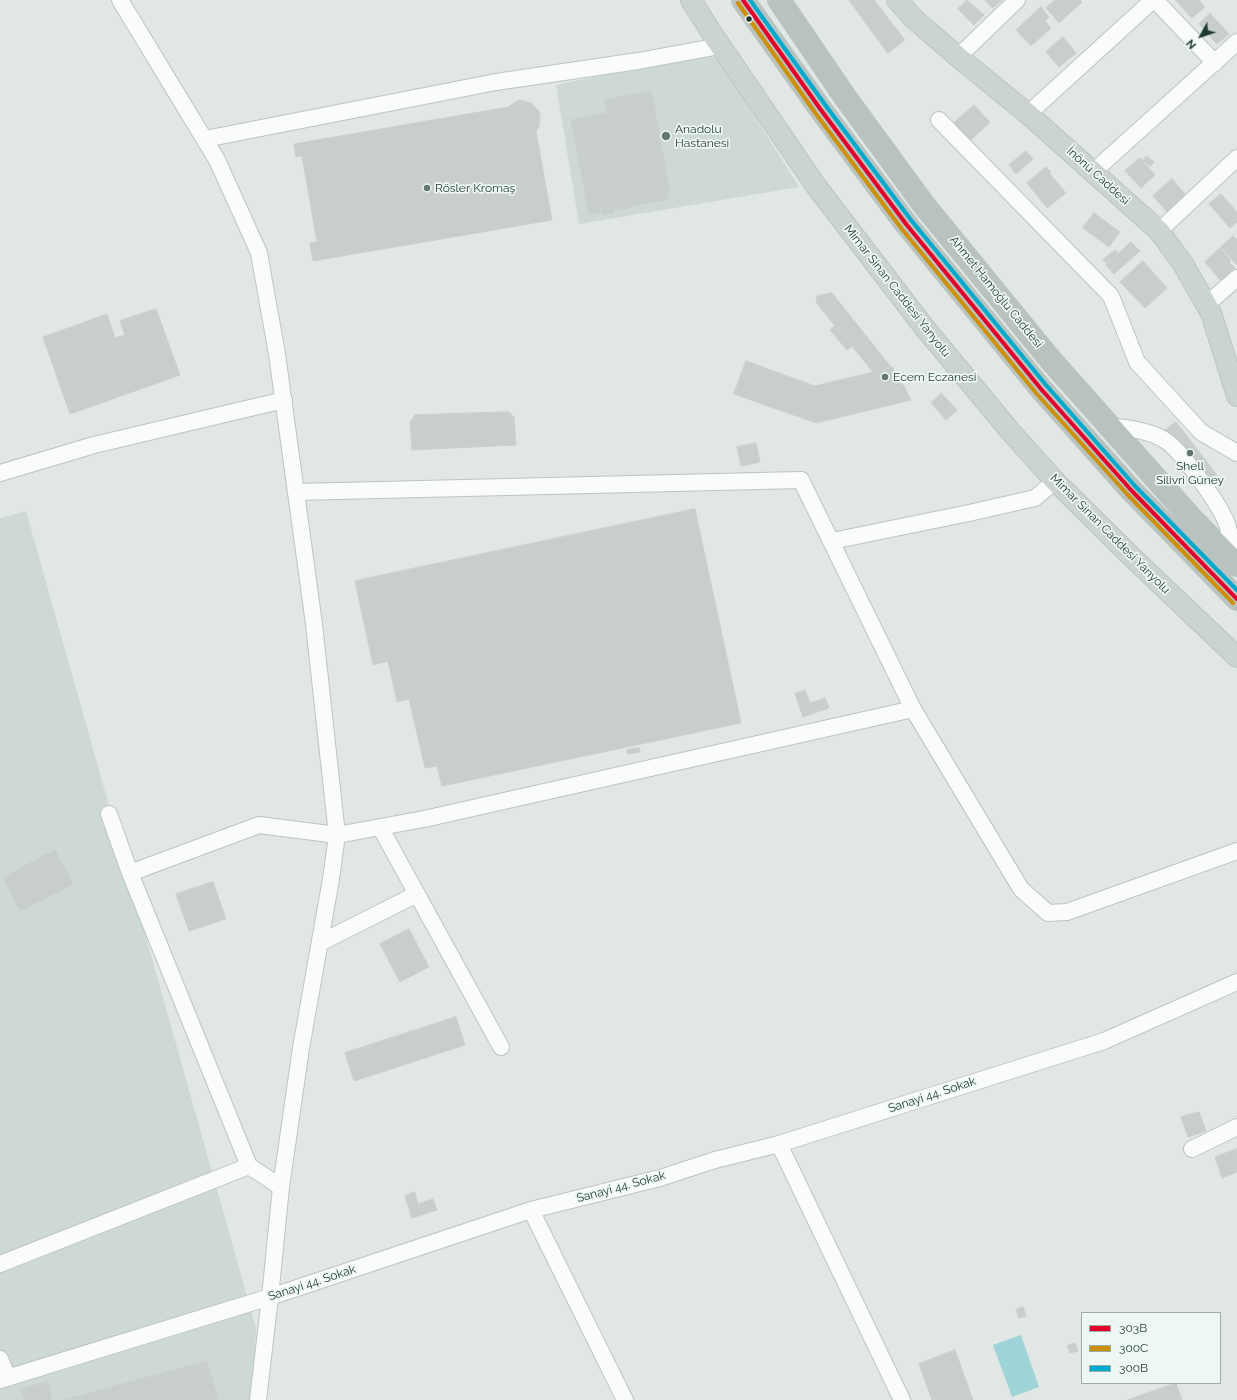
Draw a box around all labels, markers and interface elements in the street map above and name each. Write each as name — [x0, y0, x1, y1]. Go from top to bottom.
unlabelled marker — [744, 14, 754, 24]
north arrow — [1181, 16, 1221, 56]
text: N — [1184, 37, 1199, 51]
place label: Anadolu Hastanesi — [675, 122, 729, 150]
marker: Anadolu Hastanesi — [660, 130, 672, 142]
street label: İnönü Caddesi — [1064, 144, 1132, 208]
place label: Rösler Kromaş — [435, 181, 515, 195]
marker: Rösler Kromaş — [422, 183, 432, 193]
street label: Mimar Sinan Caddesi Yanyolu — [841, 222, 953, 360]
street label: Ahmet Hamoğlu Caddesi — [946, 233, 1046, 351]
place label: Ecem Eczanesi — [893, 370, 976, 384]
marker: Ecem Eczanesi — [880, 372, 890, 382]
marker: Shell Silivri Güney — [1185, 448, 1195, 458]
place label: Shell Silivri Güney — [1156, 459, 1224, 487]
street label: Mimar Sinan Caddesi Yanyolu — [1047, 471, 1173, 597]
street label: Sanayi 44. Sokak — [886, 1074, 978, 1116]
street label: Sanayi 44. Sokak — [575, 1168, 667, 1206]
street label: Sanayi 44. Sokak — [266, 1262, 358, 1304]
legend — [1081, 1312, 1221, 1384]
text: 303B — [1119, 1321, 1147, 1335]
text: 300C — [1119, 1341, 1148, 1355]
text: 300B — [1119, 1361, 1148, 1375]

